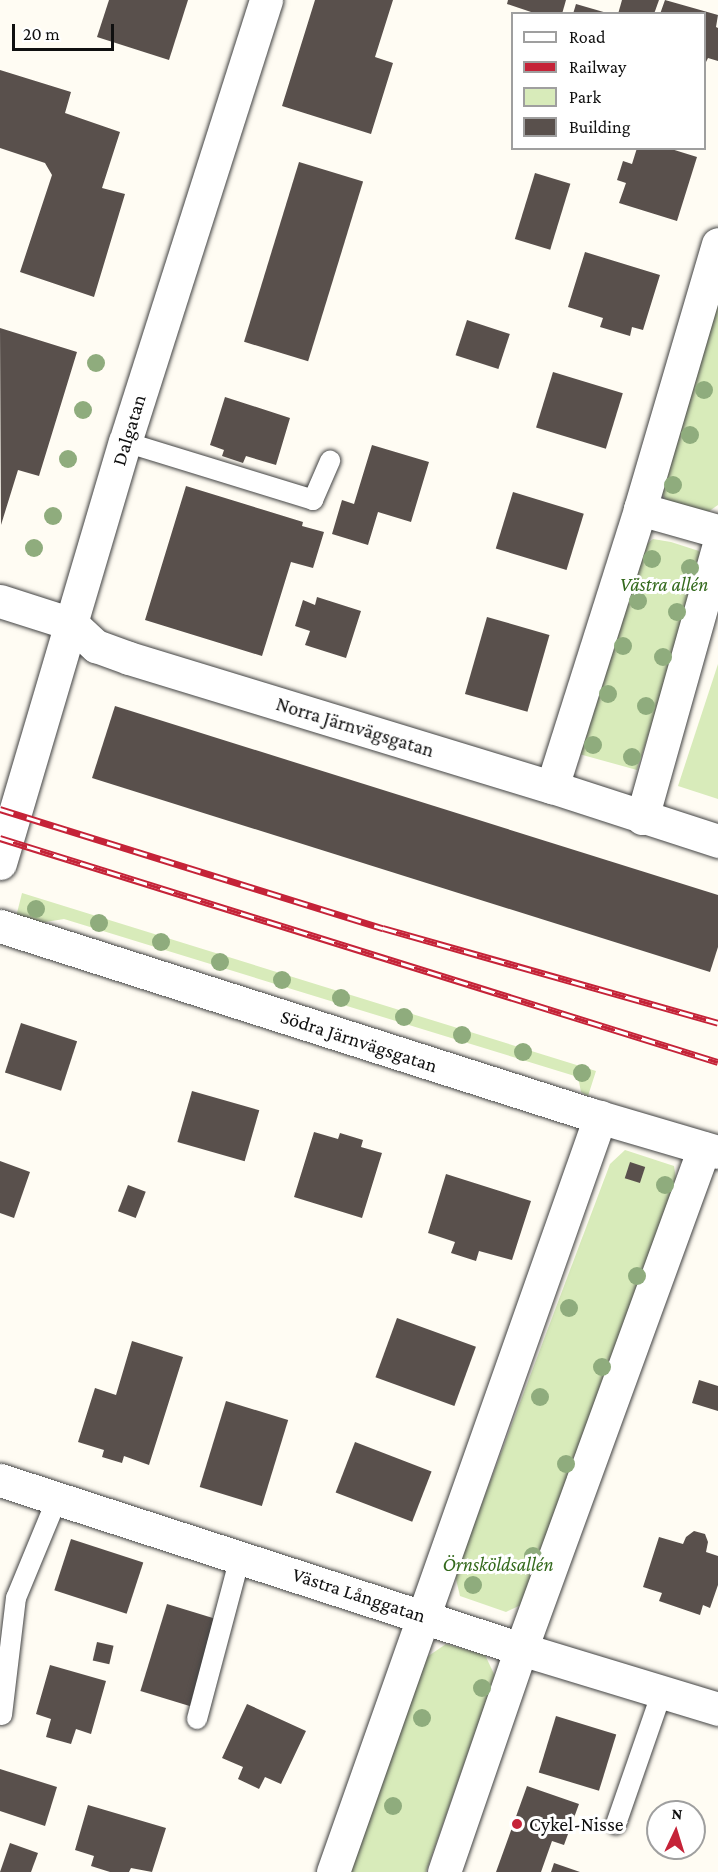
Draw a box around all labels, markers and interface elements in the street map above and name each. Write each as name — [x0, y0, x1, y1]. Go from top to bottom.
scale bar — [15, 12, 117, 50]
legend — [511, 12, 706, 150]
text: 20 m — [23, 24, 60, 44]
text: Road — [569, 27, 606, 47]
text: Railway — [569, 57, 626, 77]
text: Park — [569, 87, 601, 107]
text: Building — [569, 117, 630, 137]
street label: Dalgatan — [107, 391, 151, 469]
park label: Västra allén — [620, 572, 708, 596]
street label: Norra Järnvägsgatan — [273, 692, 437, 762]
street label: Södra Järnvägsgatan — [277, 1004, 441, 1078]
park label: Örnsköldsallén — [442, 1552, 554, 1576]
street label: Västra Långgatan — [289, 1562, 429, 1628]
north arrow — [646, 1800, 706, 1860]
text: N — [671, 1805, 683, 1822]
place label: Cykel-Nisse — [529, 1812, 624, 1836]
marker: Cykel-Nisse — [510, 1817, 524, 1831]

